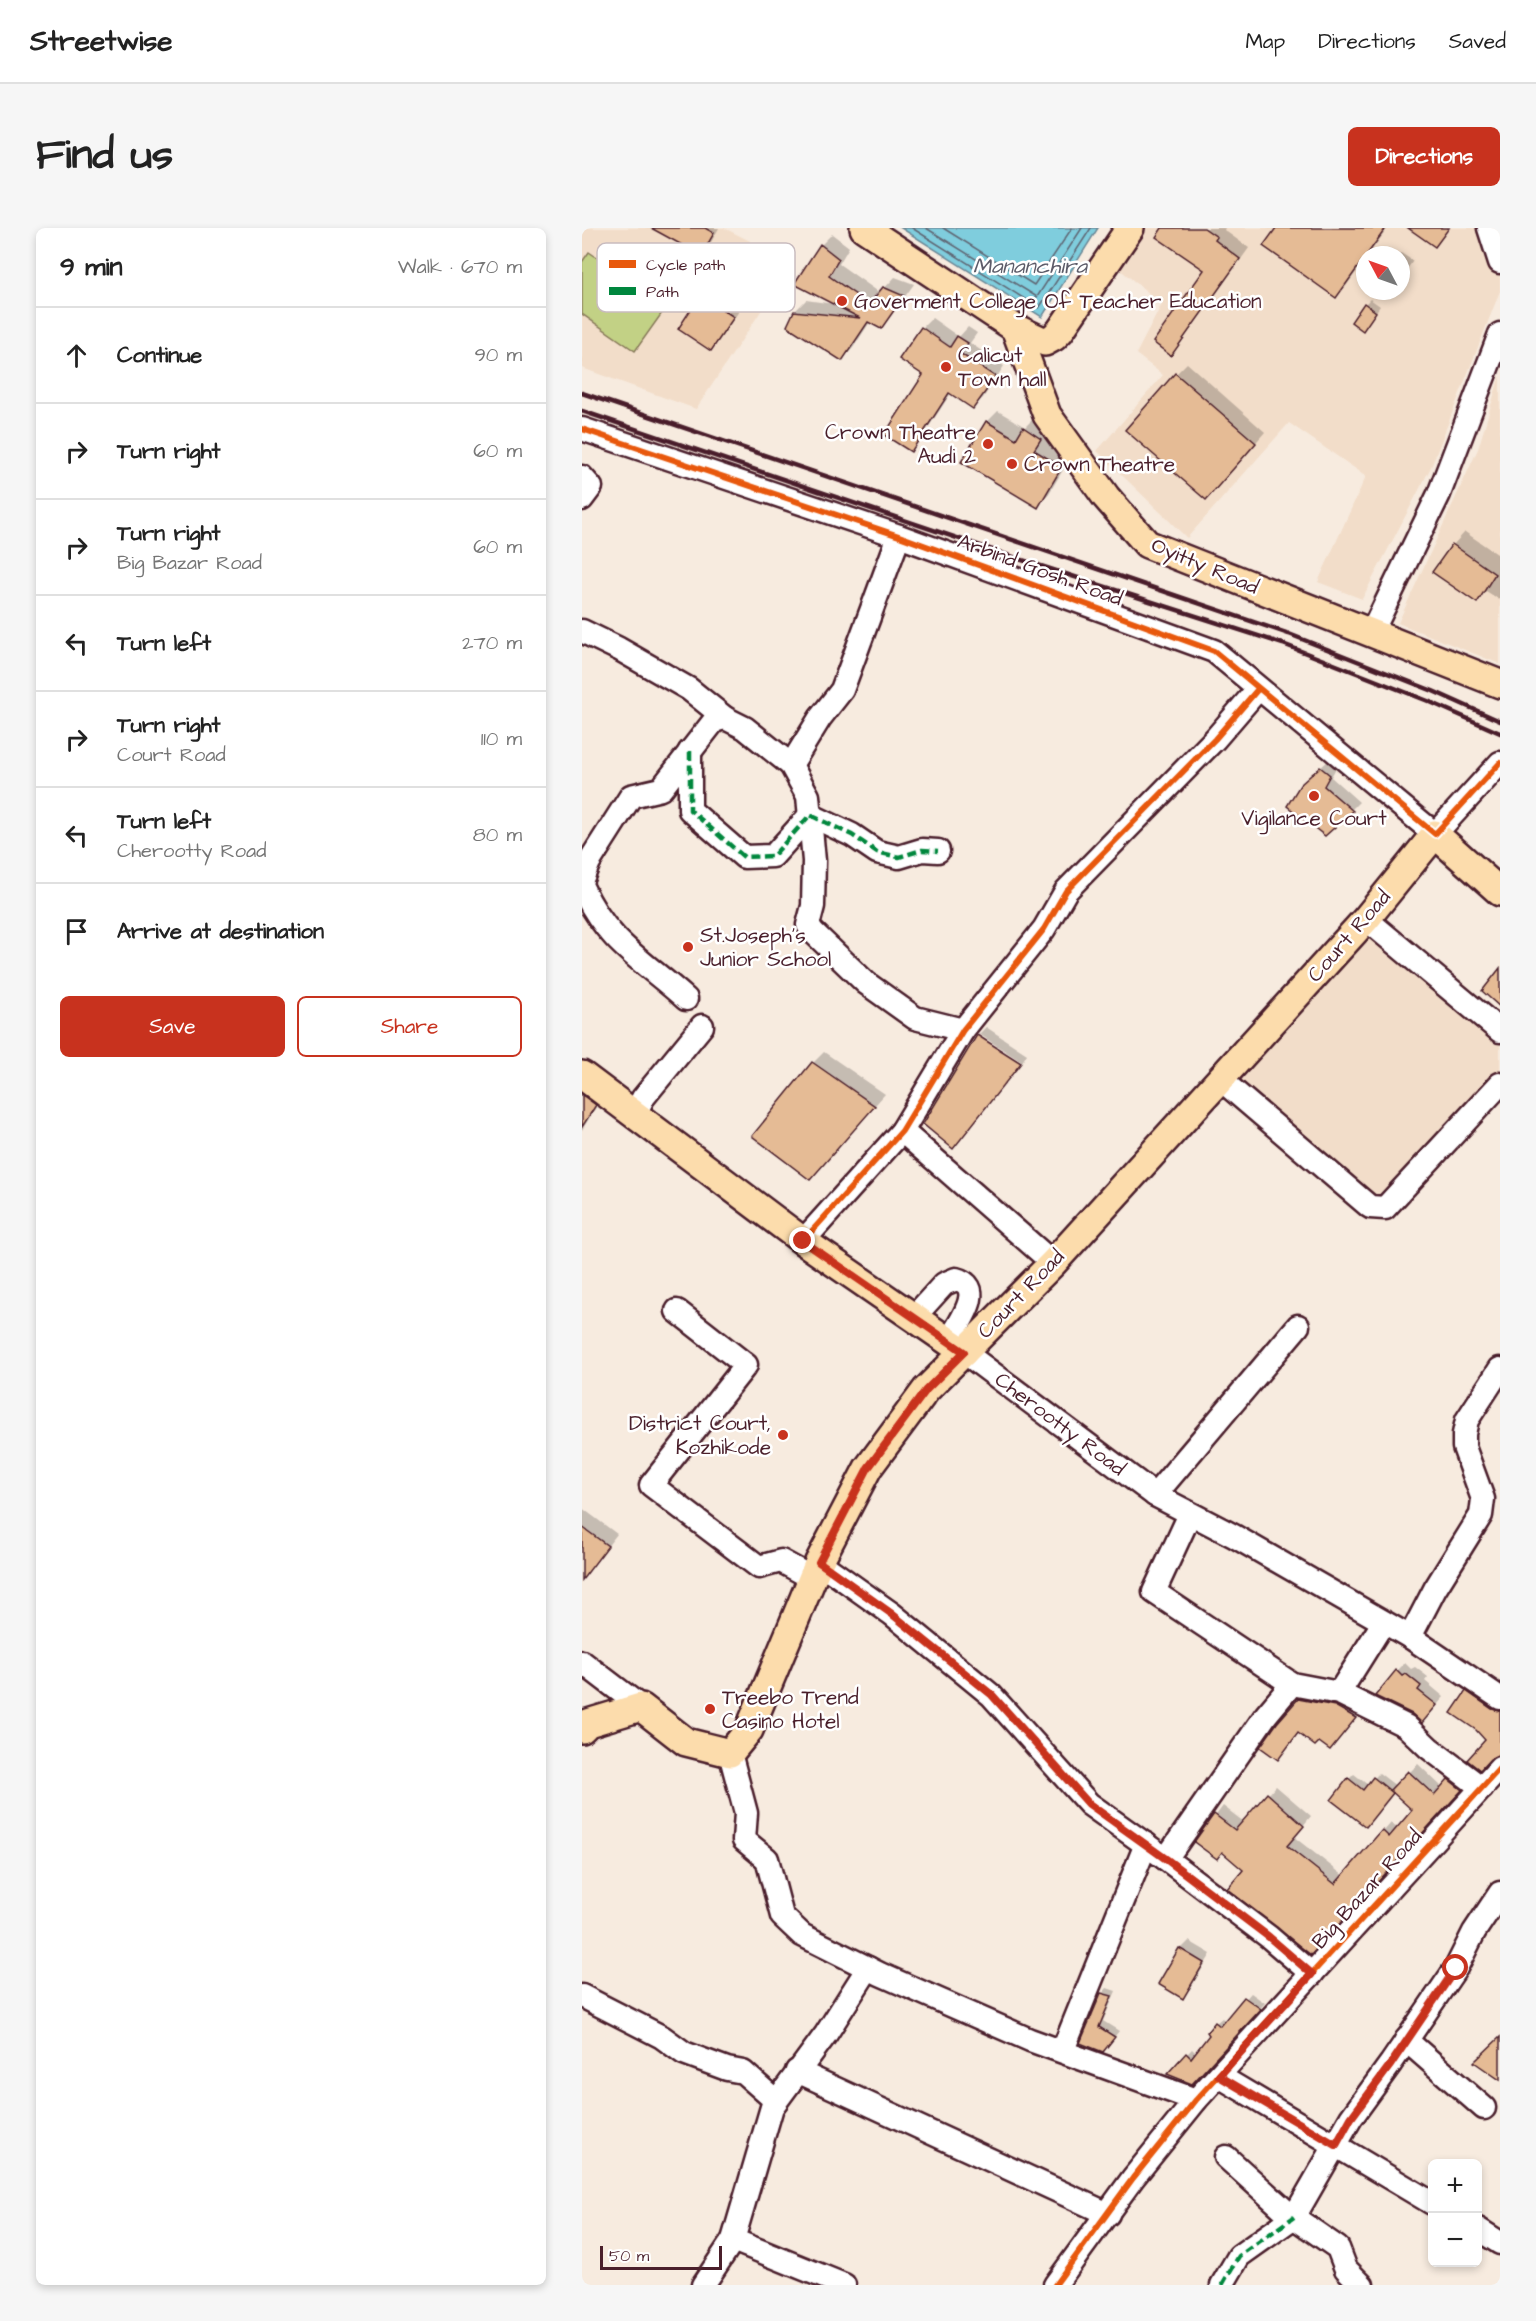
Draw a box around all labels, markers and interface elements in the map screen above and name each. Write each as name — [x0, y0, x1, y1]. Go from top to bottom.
text: Streetwise — [30, 22, 172, 61]
text: Map — [1245, 27, 1285, 56]
text: Directions — [1318, 27, 1416, 56]
text: Saved — [1449, 27, 1506, 56]
text: Find us — [36, 127, 173, 185]
button: Directions — [1348, 127, 1500, 186]
legend — [597, 243, 795, 312]
north arrow — [1356, 246, 1410, 300]
text: 9 min — [60, 249, 122, 285]
water label: Mananchira — [973, 251, 1089, 282]
text: Walk · 670 m — [398, 253, 522, 281]
text: Cycle path — [646, 254, 725, 277]
text: Path — [646, 281, 679, 303]
place label: Goverment College Of Teacher Education — [854, 287, 1261, 318]
marker: Goverment College Of Teacher Education — [835, 294, 849, 308]
icon: ahead — [60, 339, 93, 372]
text: Continue — [117, 340, 202, 371]
text: 90 m — [474, 341, 522, 369]
place label: Calicut Town hall — [958, 341, 1046, 394]
marker: Calicut Town hall — [939, 360, 953, 374]
place label: Crown Theatre Audi 2 — [825, 418, 976, 471]
icon: right — [60, 435, 93, 468]
text: Turn right — [117, 436, 220, 467]
text: 60 m — [473, 437, 522, 465]
marker: Crown Theatre Audi 2 — [981, 437, 995, 451]
place label: Crown Theatre — [1024, 450, 1175, 479]
marker: Crown Theatre — [1005, 457, 1019, 471]
text: Turn right — [117, 518, 220, 549]
street label: Arbind Gosh Road — [953, 527, 1127, 613]
street label: Oyitty Road — [1146, 530, 1263, 604]
icon: right — [60, 531, 93, 564]
text: 60 m — [473, 533, 522, 561]
text: Big Bazar Road — [117, 549, 262, 577]
icon: left — [60, 627, 93, 660]
text: Turn left — [117, 628, 211, 659]
text: 270 m — [462, 629, 522, 657]
text: Turn right — [117, 710, 220, 741]
icon: right — [60, 723, 93, 756]
text: 110 m — [481, 725, 522, 753]
text: Court Road — [117, 741, 226, 769]
marker: Vigilance Court — [1307, 789, 1321, 803]
place label: Vigilance Court — [1241, 804, 1387, 835]
text: Turn left — [117, 806, 211, 837]
icon: left — [60, 819, 93, 852]
text: 80 m — [473, 821, 522, 849]
text: Cherootty Road — [117, 837, 267, 865]
street label: Court Road — [1301, 883, 1398, 989]
icon: arrive — [60, 915, 93, 948]
text: Arrive at destination — [117, 916, 324, 947]
place label: St.Joseph's Junior School — [700, 921, 831, 974]
marker: St.Joseph's Junior School — [681, 940, 695, 954]
button: Save — [60, 996, 285, 1057]
button: Share — [297, 996, 522, 1057]
route end — [789, 1227, 815, 1253]
street label: Court Road — [971, 1243, 1071, 1345]
street label: Cherootty Road — [987, 1365, 1132, 1485]
place label: District Court, Kozhikode — [629, 1409, 771, 1462]
marker: District Court, Kozhikode — [776, 1428, 790, 1442]
place label: Treebo Trend Casino Hotel — [722, 1683, 859, 1736]
marker: Treebo Trend Casino Hotel — [703, 1702, 717, 1716]
street label: Big Bazar Road — [1305, 1823, 1430, 1957]
route start — [1442, 1954, 1468, 1980]
map controls — [1428, 2159, 1482, 2267]
button: + — [1428, 2159, 1482, 2213]
button: − — [1428, 2213, 1482, 2267]
scale bar — [600, 2243, 722, 2270]
text: 50 m — [609, 2245, 649, 2267]

